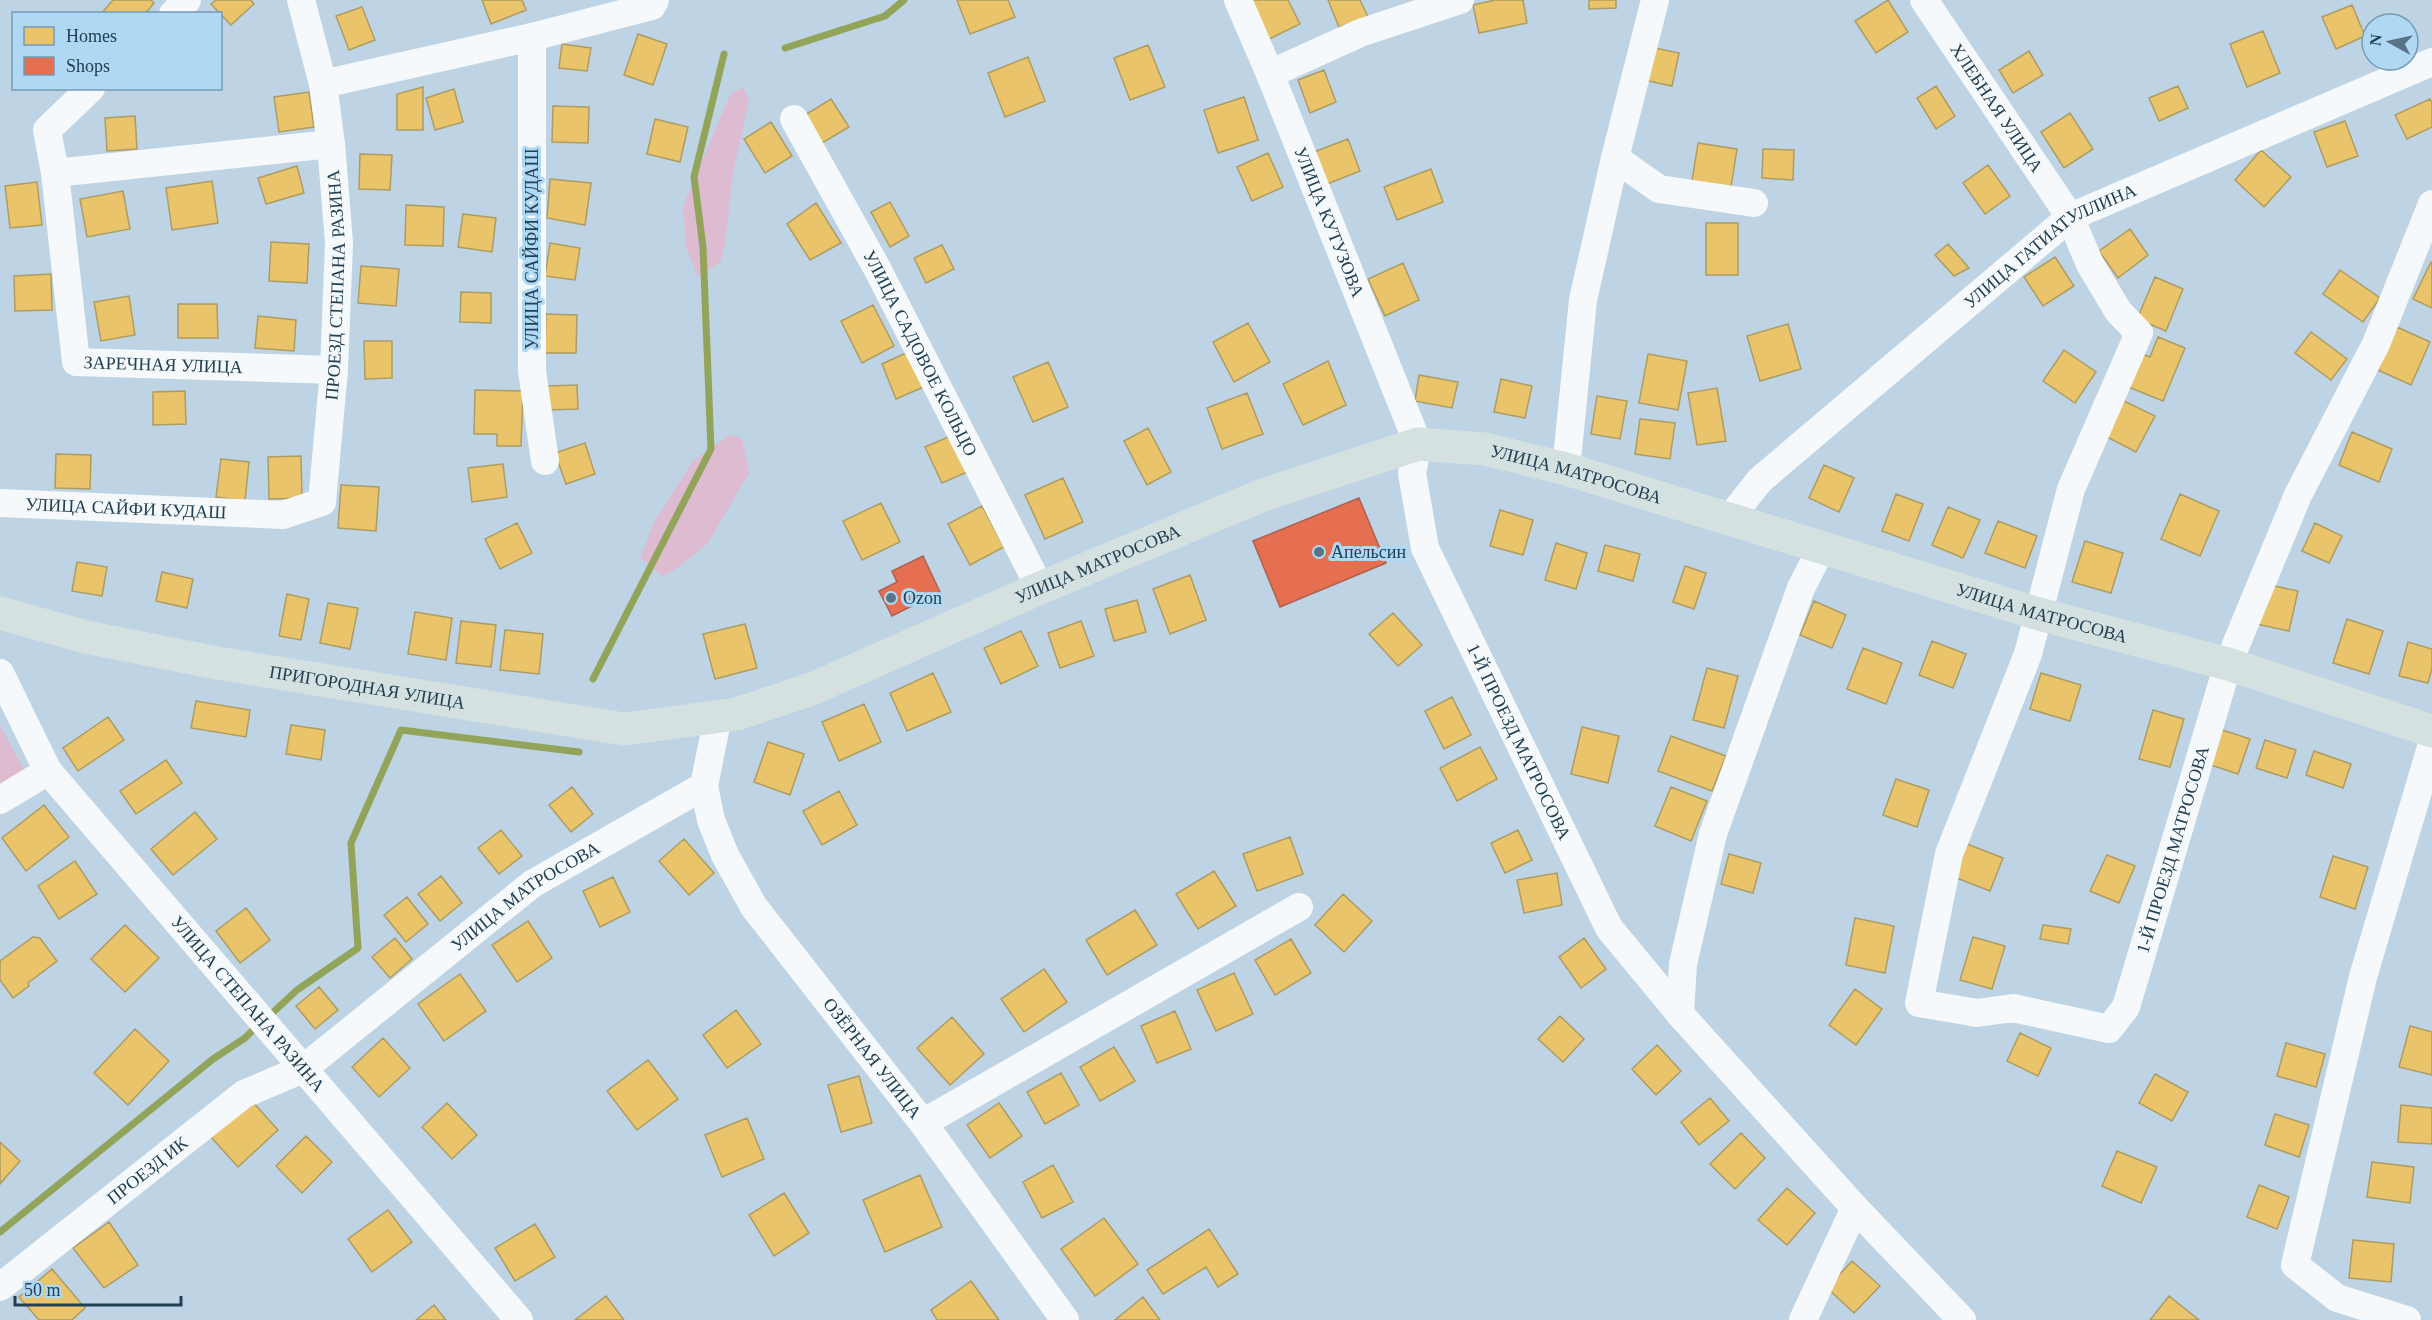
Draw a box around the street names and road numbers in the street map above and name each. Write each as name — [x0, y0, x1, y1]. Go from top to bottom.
street label: ХЛЕБНАЯ УЛИЦА — [1946, 40, 2047, 176]
street label: УЛИЦА КУТУЗОВА — [1290, 144, 1368, 300]
street label: УЛИЦА САЙФИ КУДАШ — [522, 148, 542, 350]
street label: ПРОЕЗД СТЕПАНА РАЗИНА — [321, 169, 349, 401]
street label: УЛИЦА ГАТИАТУЛЛИНА — [1960, 180, 2139, 312]
street label: УЛИЦА САДОВОЕ КОЛЬЦО — [859, 247, 981, 459]
street label: ЗАРЕЧНАЯ УЛИЦА — [83, 352, 243, 377]
street label: УЛИЦА МАТРОСОВА — [1488, 441, 1664, 508]
street label: УЛИЦА САЙФИ КУДАШ — [25, 494, 227, 523]
street label: УЛИЦА МАТРОСОВА — [1012, 521, 1183, 608]
street label: УЛИЦА МАТРОСОВА — [1954, 579, 2129, 647]
street label: 1-Й ПРОЕЗД МАТРОСОВА — [1463, 640, 1575, 843]
street label: ПРИГОРОДНАЯ УЛИЦА — [268, 662, 467, 713]
street label: 1-Й ПРОЕЗД МАТРОСОВА — [2133, 743, 2213, 956]
street label: УЛИЦА МАТРОСОВА — [447, 838, 603, 955]
street label: УЛИЦА СТЕПАНА РАЗИНА — [167, 912, 329, 1096]
street label: ОЗЁРНАЯ УЛИЦА — [819, 994, 926, 1123]
street label: ПРОЕЗД ИК — [103, 1132, 193, 1208]

